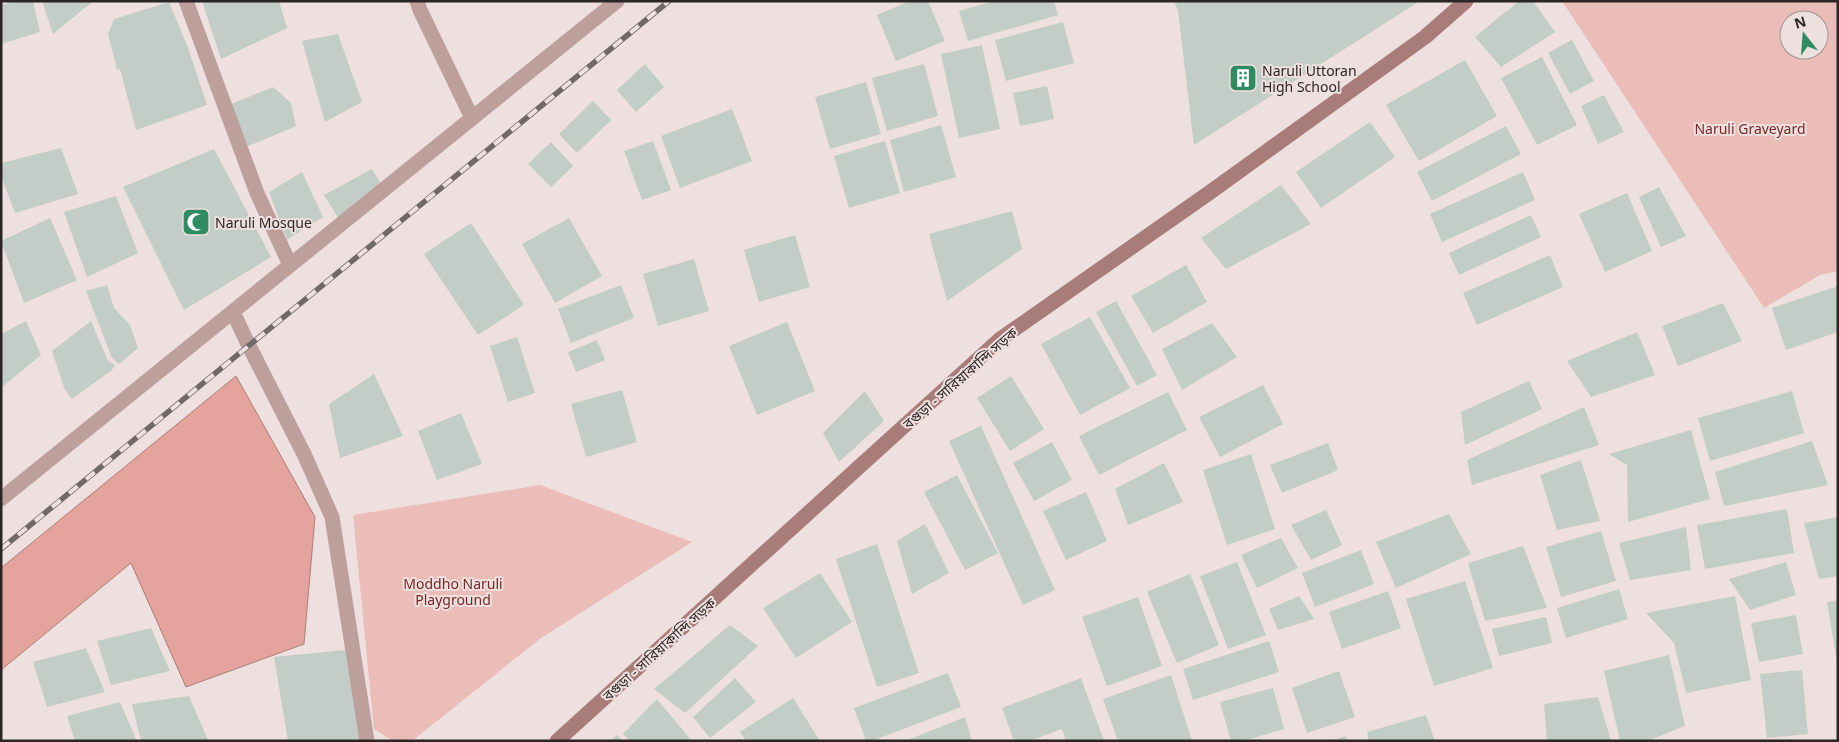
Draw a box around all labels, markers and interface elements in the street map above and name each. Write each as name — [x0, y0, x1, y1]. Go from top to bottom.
north arrow — [1779, 10, 1829, 60]
text: N — [1792, 11, 1808, 33]
place label: Naruli Uttoran High School — [1262, 61, 1357, 96]
building icon: Naruli Uttoran High School — [1228, 63, 1258, 93]
park label: Naruli Graveyard — [1694, 119, 1806, 138]
mosque icon: Naruli Mosque — [181, 207, 211, 237]
place label: Naruli Mosque — [215, 213, 312, 232]
street label: বগুড়া - সারিয়াকান্দি সড়ক — [898, 323, 1022, 434]
park label: Moddho Naruli Playground — [403, 574, 503, 609]
street label: বগুড়া - সারিয়াকান্দি সড়ক — [598, 593, 720, 705]

